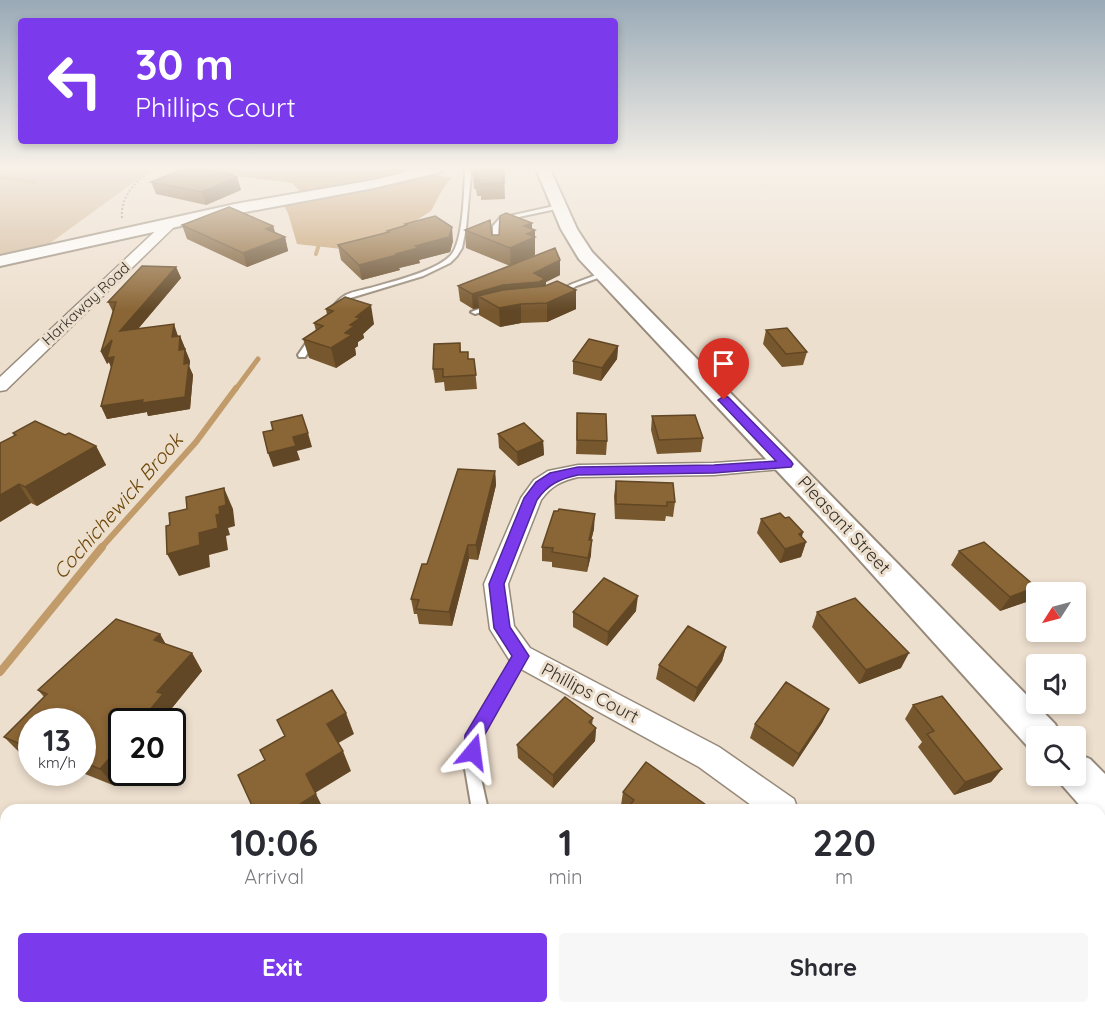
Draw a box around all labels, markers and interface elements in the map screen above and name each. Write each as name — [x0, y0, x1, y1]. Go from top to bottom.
text: 30 m — [135, 38, 234, 91]
icon: left — [36, 42, 114, 120]
text: Phillips Court — [135, 90, 296, 124]
street label: Harkaway Road — [38, 258, 133, 349]
pin — [698, 338, 749, 400]
icon: arrive — [707, 347, 740, 380]
water label: Cochichewick Brook — [47, 426, 189, 584]
street label: Pleasant Street — [793, 471, 896, 579]
north arrow — [1026, 582, 1086, 642]
map controls — [1026, 582, 1086, 786]
button: sound — [1026, 654, 1086, 714]
street label: Phillips Court — [538, 657, 643, 728]
speed limit sign: 20 — [108, 708, 186, 786]
position arrow — [441, 720, 505, 784]
text: 13 — [43, 721, 71, 759]
button: search — [1026, 726, 1086, 786]
text: km/h — [38, 753, 76, 772]
text: 10:06 — [230, 820, 318, 865]
text: 1 — [558, 820, 572, 865]
text: 220 — [813, 820, 876, 865]
text: Arrival — [244, 864, 304, 889]
text: min — [548, 864, 582, 889]
text: m — [835, 864, 853, 889]
button: Exit — [18, 933, 547, 1002]
button: Share — [559, 933, 1088, 1002]

